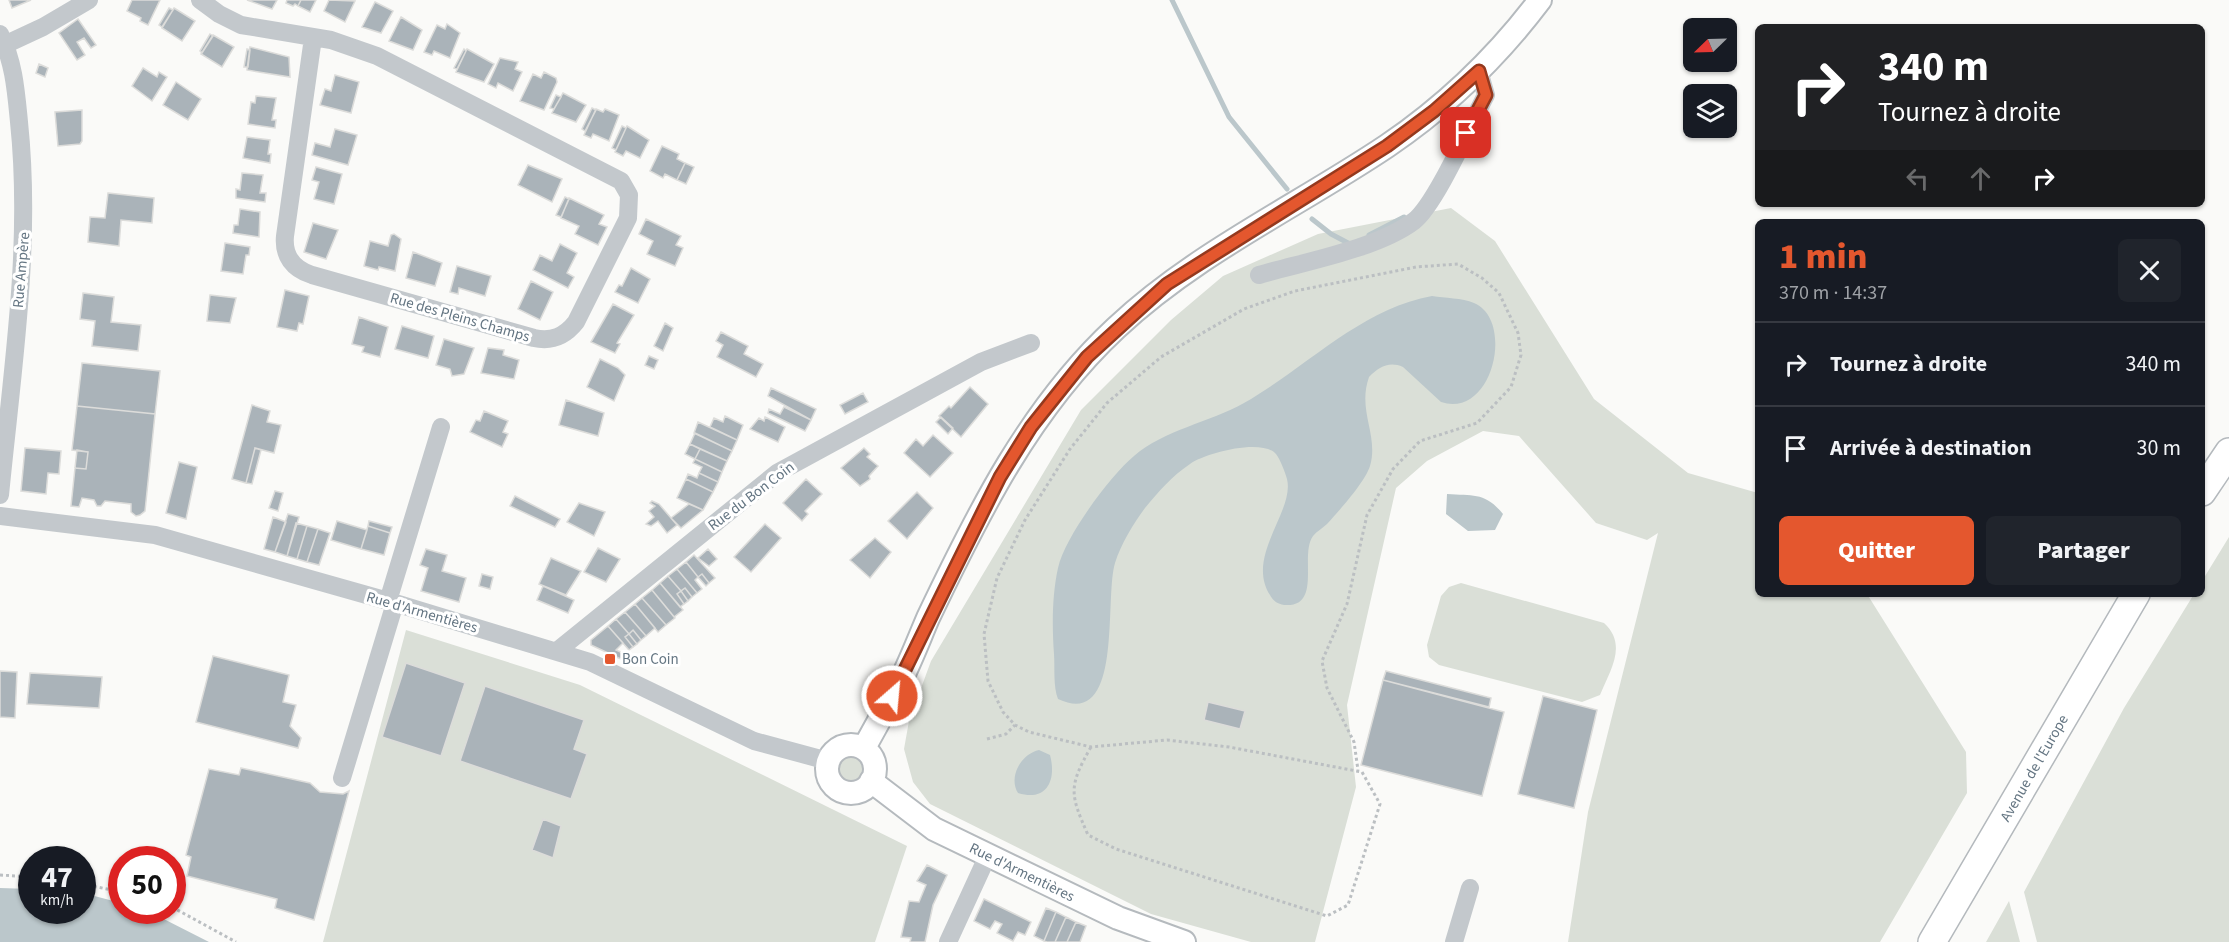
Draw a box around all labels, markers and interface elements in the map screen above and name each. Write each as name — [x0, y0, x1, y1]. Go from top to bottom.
north arrow — [1683, 18, 1737, 72]
map controls — [1683, 18, 1737, 138]
text: 340 m — [1878, 37, 1989, 97]
icon: right — [1779, 48, 1857, 126]
button: layers — [1683, 84, 1737, 138]
text: Tournez à droite — [1878, 93, 2061, 132]
pin — [1440, 107, 1491, 158]
icon: arrive — [1449, 116, 1482, 149]
icon: left — [1901, 162, 1934, 195]
icon: ahead — [1964, 162, 1997, 195]
icon: right — [2027, 162, 2060, 195]
street label: Rue Ampère — [8, 231, 35, 309]
text: 1 min — [1779, 231, 1867, 282]
button: close — [2118, 239, 2181, 302]
text: 370 m · 14:37 — [1779, 279, 1887, 307]
street label: Rue des Pleins Champs — [388, 287, 532, 347]
icon: right — [1779, 348, 1812, 381]
text: Tournez à droite — [1830, 348, 1987, 380]
text: 340 m — [2126, 348, 2181, 380]
icon: arrive — [1779, 432, 1812, 465]
text: Arrivée à destination — [1830, 432, 2032, 464]
text: 30 m — [2136, 432, 2181, 464]
street label: Rue du Bon Coin — [704, 457, 799, 536]
button: Quitter — [1779, 516, 1974, 585]
button: Partager — [1986, 516, 2181, 585]
street label: Rue d'Armentières — [364, 587, 480, 638]
place label: Bon Coin — [622, 649, 679, 670]
marker: Bon Coin — [603, 652, 617, 666]
position arrow — [860, 664, 924, 728]
street label: Avenue de l'Europe — [1995, 711, 2074, 826]
street label: Rue d'Armentières — [966, 838, 1078, 907]
speed limit sign: 50 — [108, 846, 186, 924]
text: 47 — [41, 856, 73, 899]
text: km/h — [40, 890, 74, 911]

